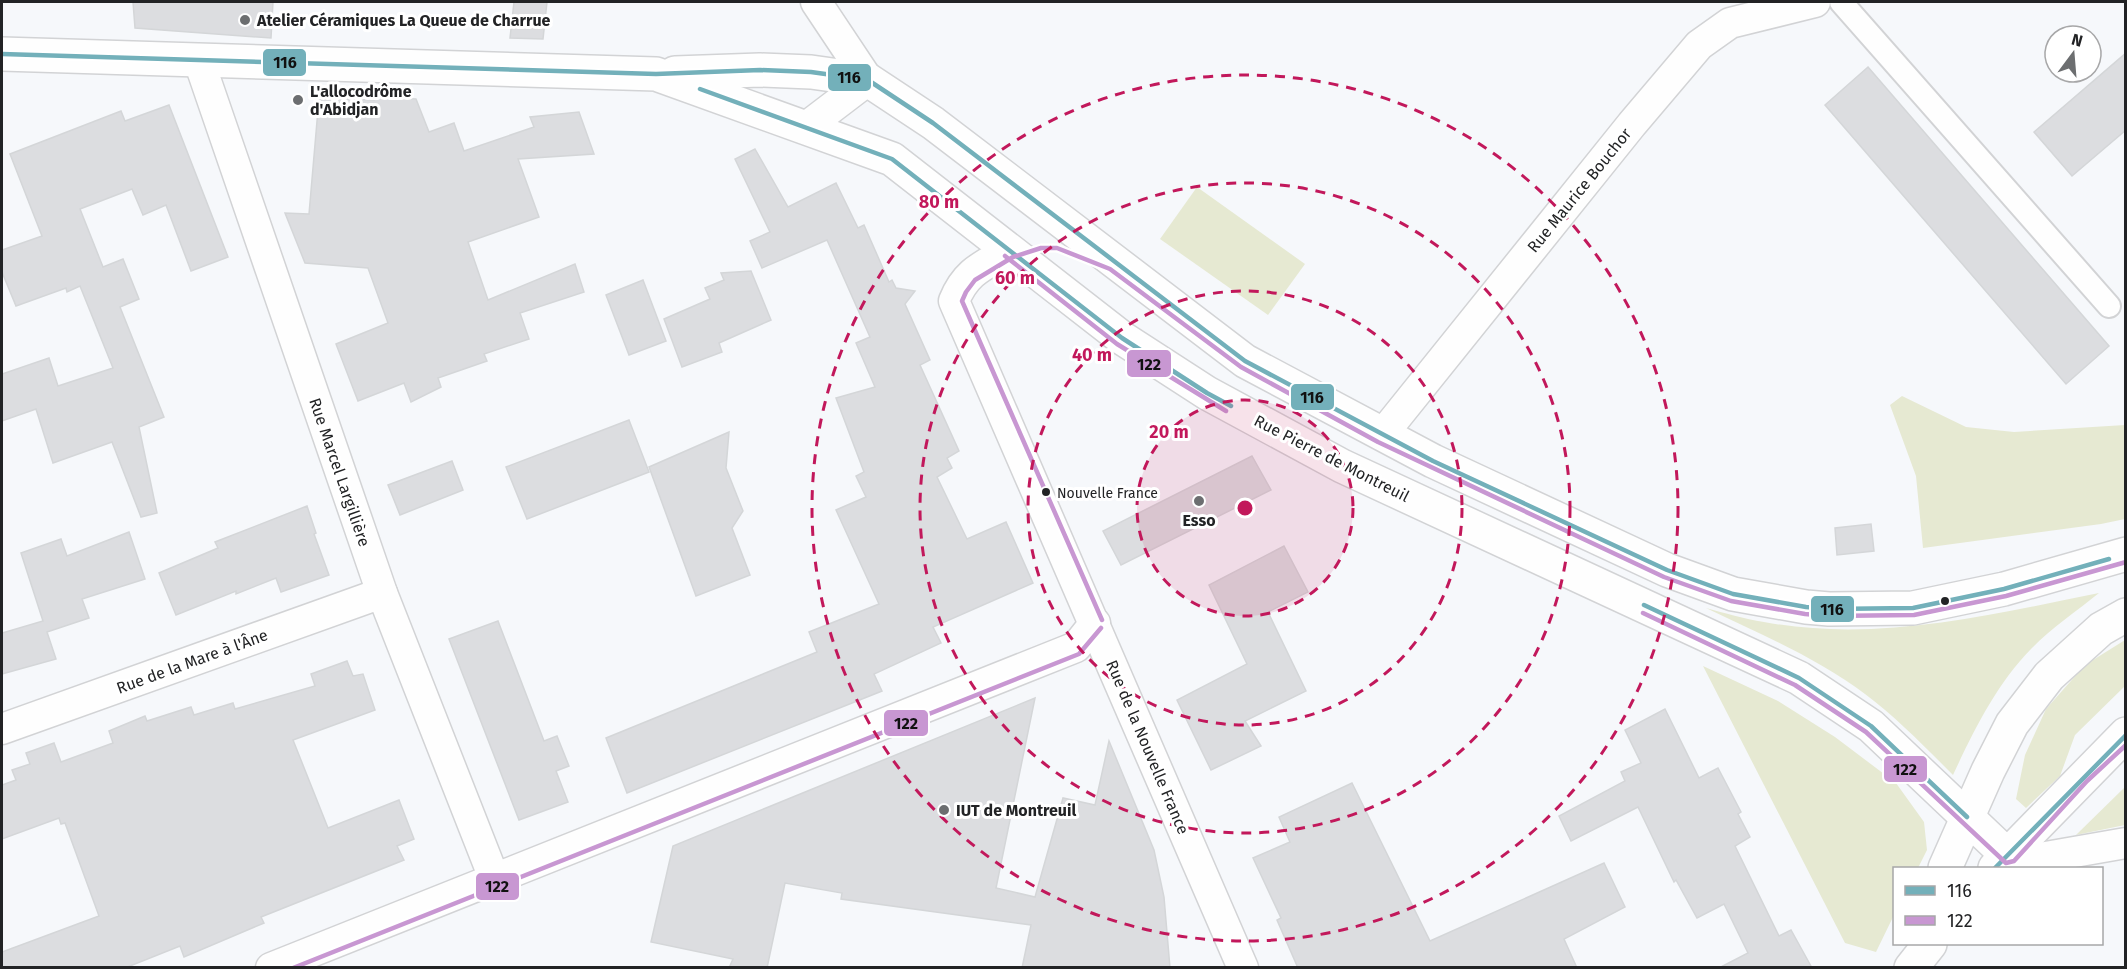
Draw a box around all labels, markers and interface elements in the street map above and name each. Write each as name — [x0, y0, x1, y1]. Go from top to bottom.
place label: Atelier Céramiques La Queue de Charrue — [256, 11, 551, 30]
marker: Atelier Céramiques La Queue de Charrue — [238, 13, 252, 27]
north arrow — [2043, 24, 2103, 84]
text: N — [2069, 29, 2085, 51]
line badge: 116 — [262, 48, 307, 77]
text: 116 — [273, 53, 297, 72]
line badge: 116 — [827, 63, 872, 92]
text: 116 — [837, 68, 861, 87]
place label: L'allocodrôme d'Abidjan — [310, 82, 412, 119]
marker: L'allocodrôme d'Abidjan — [291, 93, 305, 107]
street label: Rue Maurice Bouchor — [1523, 124, 1636, 256]
text: 80 m — [919, 191, 959, 213]
text: 60 m — [995, 267, 1035, 289]
text: 40 m — [1072, 344, 1112, 366]
line badge: 122 — [1126, 349, 1172, 378]
text: 122 — [1137, 355, 1161, 374]
line badge: 116 — [1290, 383, 1335, 411]
text: 116 — [1300, 388, 1324, 407]
street label: Rue Marcel Largillière — [305, 395, 374, 549]
street label: Rue Pierre de Montreuil — [1251, 411, 1413, 506]
text: 20 m — [1149, 421, 1189, 443]
place label: Nouvelle France — [1057, 485, 1158, 502]
marker: Nouvelle France — [1040, 486, 1052, 498]
marker: Esso — [1192, 494, 1206, 508]
centre of rings — [1235, 498, 1255, 518]
place label: Esso — [1182, 511, 1216, 530]
line badge: 116 — [1810, 595, 1855, 623]
unlabelled marker — [1939, 595, 1951, 607]
text: 116 — [1820, 600, 1844, 619]
street label: Rue de la Mare à l'Âne — [114, 624, 270, 698]
street label: Rue de la Nouvelle France — [1102, 657, 1193, 837]
line badge: 122 — [883, 709, 929, 737]
text: 122 — [894, 714, 918, 733]
line badge: 122 — [1883, 755, 1928, 783]
text: 122 — [1893, 760, 1917, 779]
place label: IUT de Montreuil — [956, 801, 1077, 820]
marker: IUT de Montreuil — [937, 803, 951, 817]
legend — [1893, 867, 2103, 945]
line badge: 122 — [475, 872, 520, 901]
text: 122 — [485, 877, 509, 896]
text: 116 — [1947, 880, 1972, 902]
text: 122 — [1947, 910, 1973, 932]

